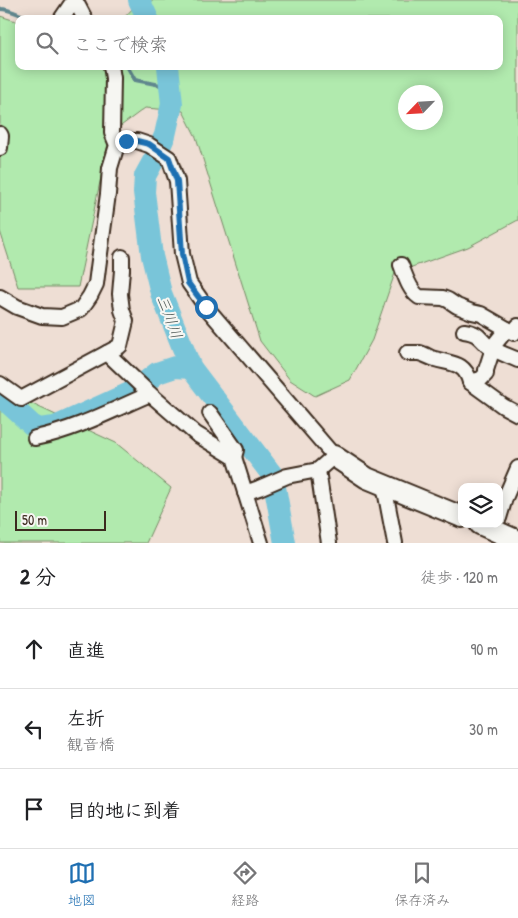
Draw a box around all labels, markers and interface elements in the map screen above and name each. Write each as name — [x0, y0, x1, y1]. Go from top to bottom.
search box — [15, 15, 503, 70]
icon: search — [33, 29, 61, 57]
text: ここで検索 — [73, 31, 168, 57]
north arrow — [398, 85, 443, 130]
route end — [115, 130, 138, 153]
water label: 三川川 — [152, 292, 188, 342]
route start — [195, 296, 218, 319]
map controls — [458, 483, 503, 528]
button: layers — [458, 483, 503, 528]
scale bar — [15, 508, 106, 531]
text: 50 m — [22, 510, 47, 529]
text: 2 分 — [20, 562, 56, 591]
text: 徒歩 · 120 m — [420, 566, 498, 588]
icon: ahead — [20, 635, 48, 663]
text: 直進 — [67, 637, 105, 663]
text: 90 m — [470, 638, 498, 660]
text: 左折 — [67, 705, 105, 731]
icon: left — [20, 715, 48, 743]
text: 30 m — [469, 718, 498, 740]
text: 観音橋 — [67, 733, 115, 755]
icon: arrive — [20, 795, 48, 823]
text: 目的地に到着 — [67, 797, 181, 823]
tab: 地図 — [68, 859, 96, 909]
tab: 経路 — [231, 859, 259, 909]
tab: 保存済み — [394, 859, 450, 909]

